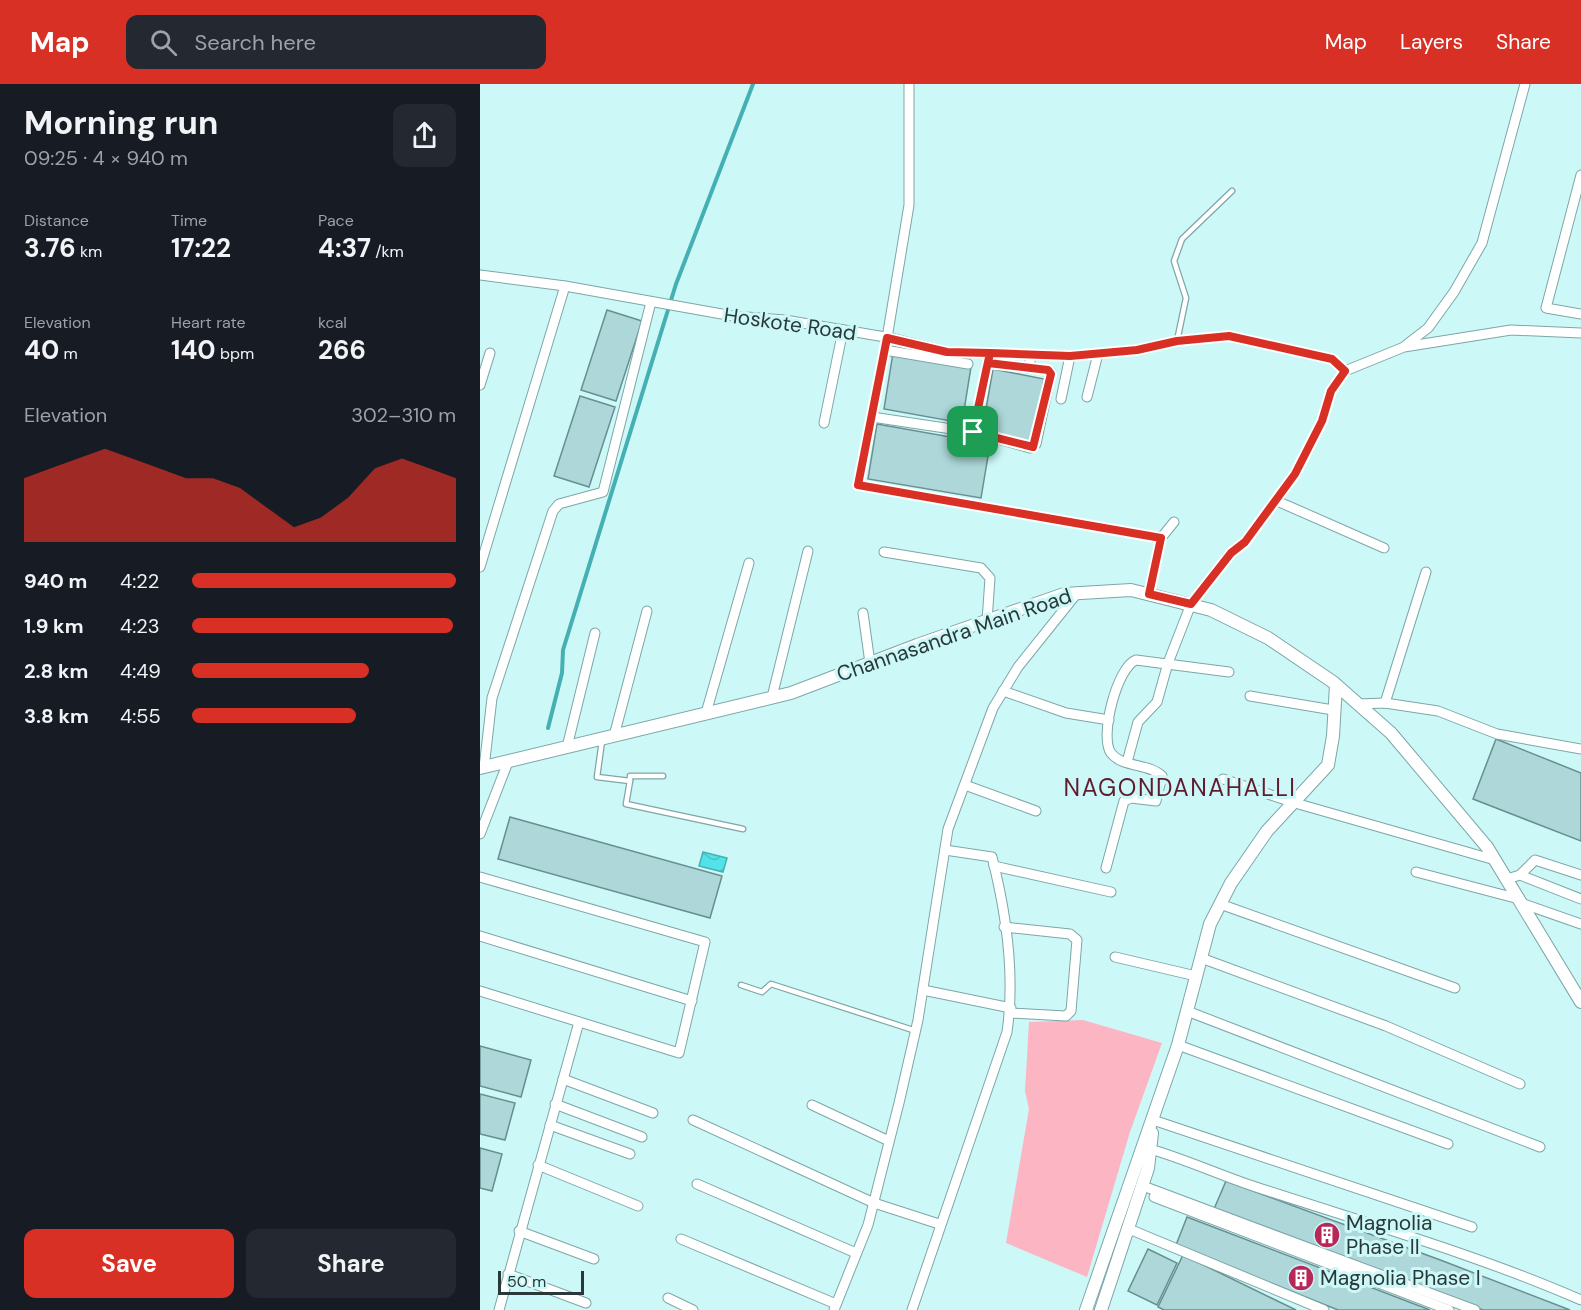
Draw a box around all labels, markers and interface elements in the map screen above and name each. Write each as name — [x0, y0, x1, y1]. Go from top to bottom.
search box — [126, 15, 546, 69]
text: Map — [30, 24, 90, 61]
icon: search — [147, 26, 180, 59]
text: Search here — [195, 28, 316, 57]
text: Map — [1325, 28, 1367, 56]
text: Layers — [1400, 28, 1463, 56]
text: Share — [1496, 28, 1551, 56]
text: Morning run — [24, 101, 218, 144]
button: share — [393, 104, 456, 167]
text: 09:25 · 4 × 940 m — [24, 145, 188, 171]
text: Distance — [24, 210, 89, 231]
text: Time — [171, 210, 207, 231]
text: Pace — [318, 210, 354, 231]
text: 3.76 — [24, 231, 76, 265]
text: 17:22 — [171, 231, 231, 265]
text: 4:37 — [318, 231, 371, 265]
text: km — [76, 241, 102, 262]
text: /km — [371, 241, 404, 262]
street label: Hoskote Road — [722, 301, 858, 347]
text: Elevation — [24, 312, 91, 333]
text: Heart rate — [171, 312, 246, 333]
text: kcal — [318, 312, 347, 333]
text: 40 — [24, 333, 59, 367]
text: 140 — [171, 333, 216, 367]
text: 266 — [318, 333, 366, 367]
text: m — [59, 343, 78, 364]
text: bpm — [216, 343, 254, 364]
text: Elevation — [24, 402, 107, 428]
text: 302–310 m — [351, 402, 456, 428]
pin — [947, 406, 998, 457]
icon: arrive — [956, 415, 989, 448]
text: 940 m — [24, 568, 87, 594]
text: 4:22 — [120, 568, 159, 594]
street label: Channasandra Main Road — [833, 582, 1075, 688]
text: 1.9 km — [24, 613, 84, 639]
text: 4:23 — [120, 613, 160, 639]
text: 2.8 km — [24, 658, 88, 684]
text: 4:49 — [120, 658, 161, 684]
text: 3.8 km — [24, 703, 89, 729]
text: 4:55 — [120, 703, 161, 729]
district label: NAGONDANAHALLI — [1064, 772, 1296, 803]
place label: Magnolia Phase II — [1346, 1209, 1432, 1261]
building icon: Magnolia Phase II — [1312, 1220, 1342, 1250]
button: Save — [24, 1229, 234, 1298]
button: Share — [246, 1229, 456, 1298]
building icon: Magnolia Phase I — [1286, 1263, 1316, 1293]
place label: Magnolia Phase I — [1320, 1264, 1481, 1292]
scale bar — [498, 1268, 584, 1296]
text: 50 m — [507, 1271, 546, 1292]

